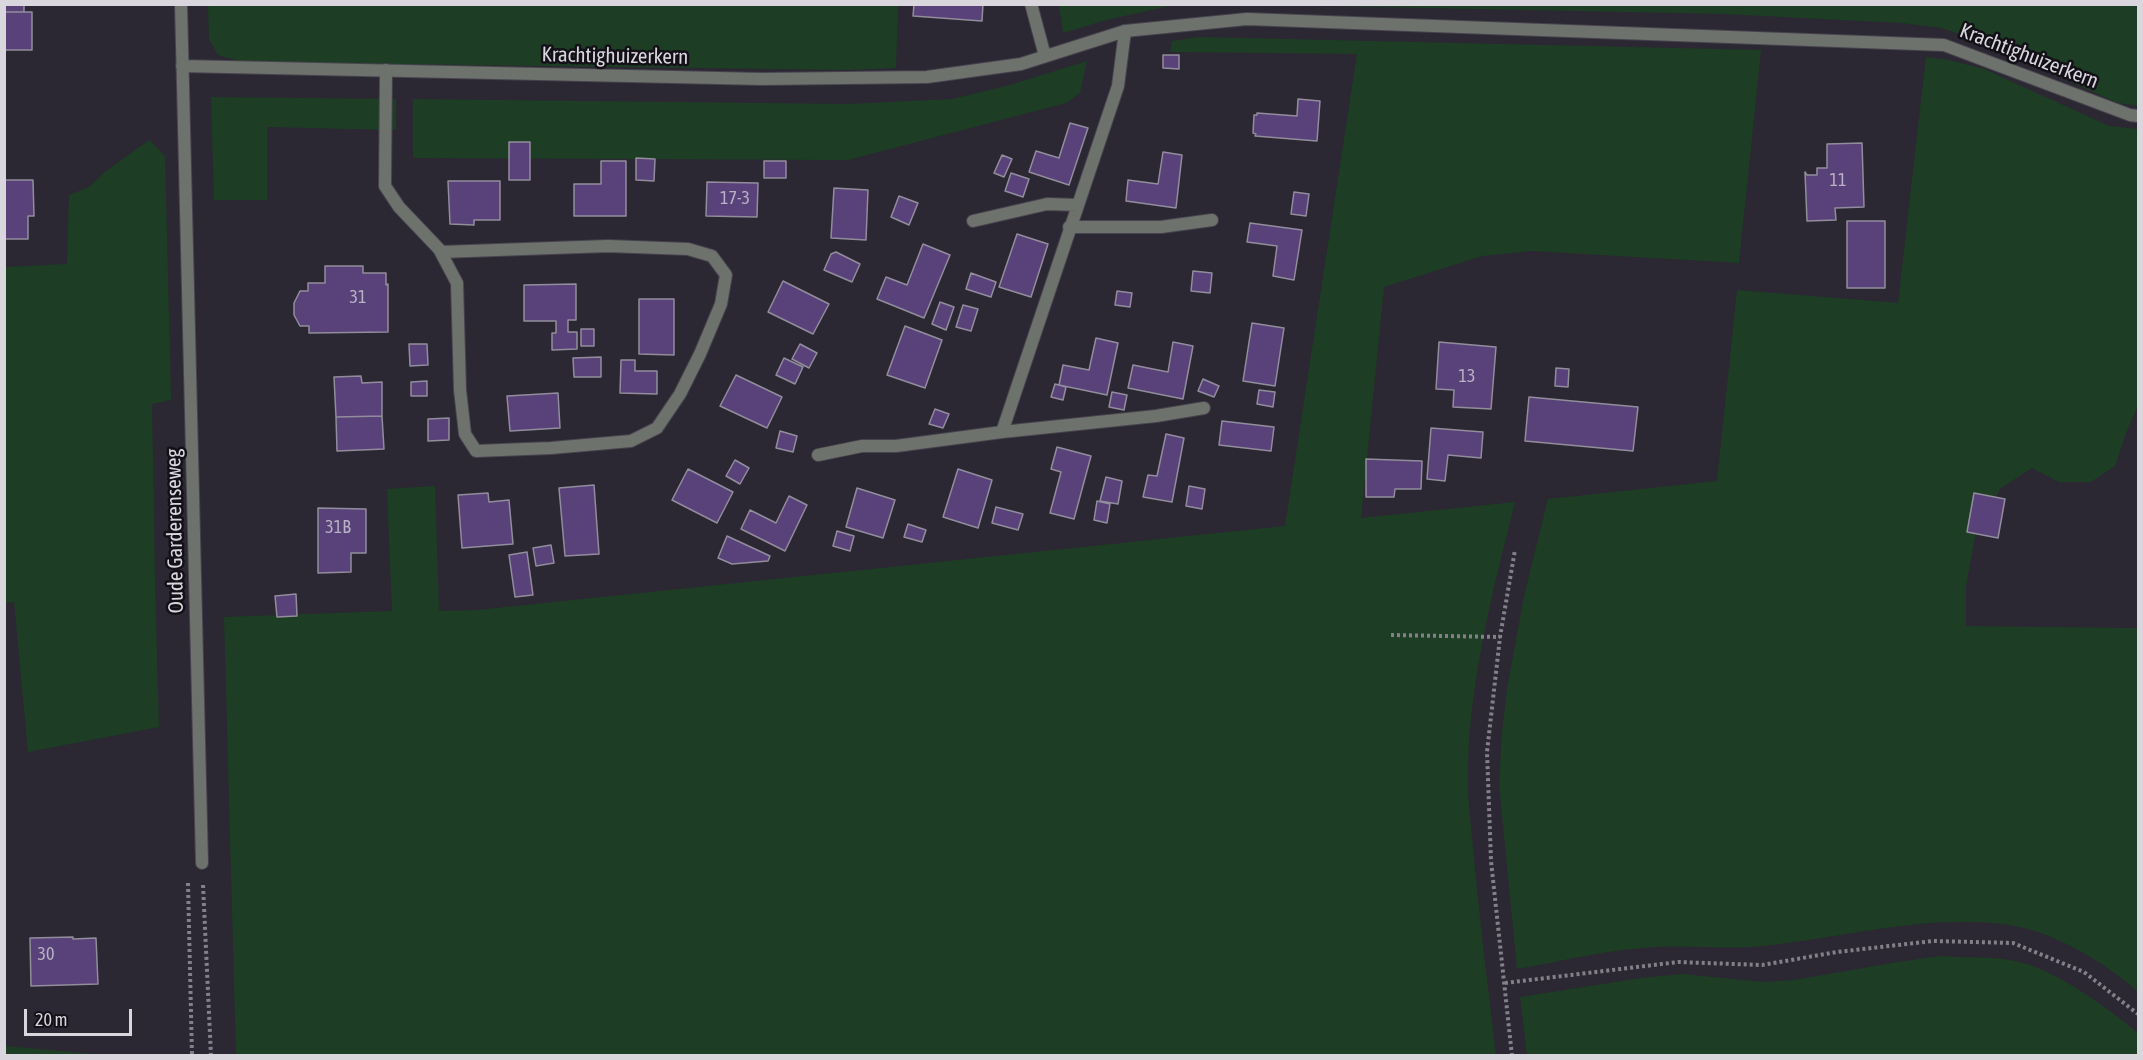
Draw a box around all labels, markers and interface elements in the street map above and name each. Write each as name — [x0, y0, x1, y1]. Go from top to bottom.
street label: Krachtighuizerkern — [1956, 18, 2102, 94]
street label: Krachtighuizerkern — [541, 42, 689, 70]
house number: 11 — [1830, 169, 1846, 191]
house number: 17-3 — [720, 187, 750, 209]
house number: 31 — [350, 286, 366, 308]
house number: 13 — [1459, 365, 1475, 387]
street label: Oude Garderenseweg — [161, 448, 189, 614]
house number: 31B — [325, 516, 351, 538]
house number: 30 — [38, 943, 54, 965]
scale bar — [27, 997, 135, 1035]
text: 20 m — [35, 1009, 67, 1030]

